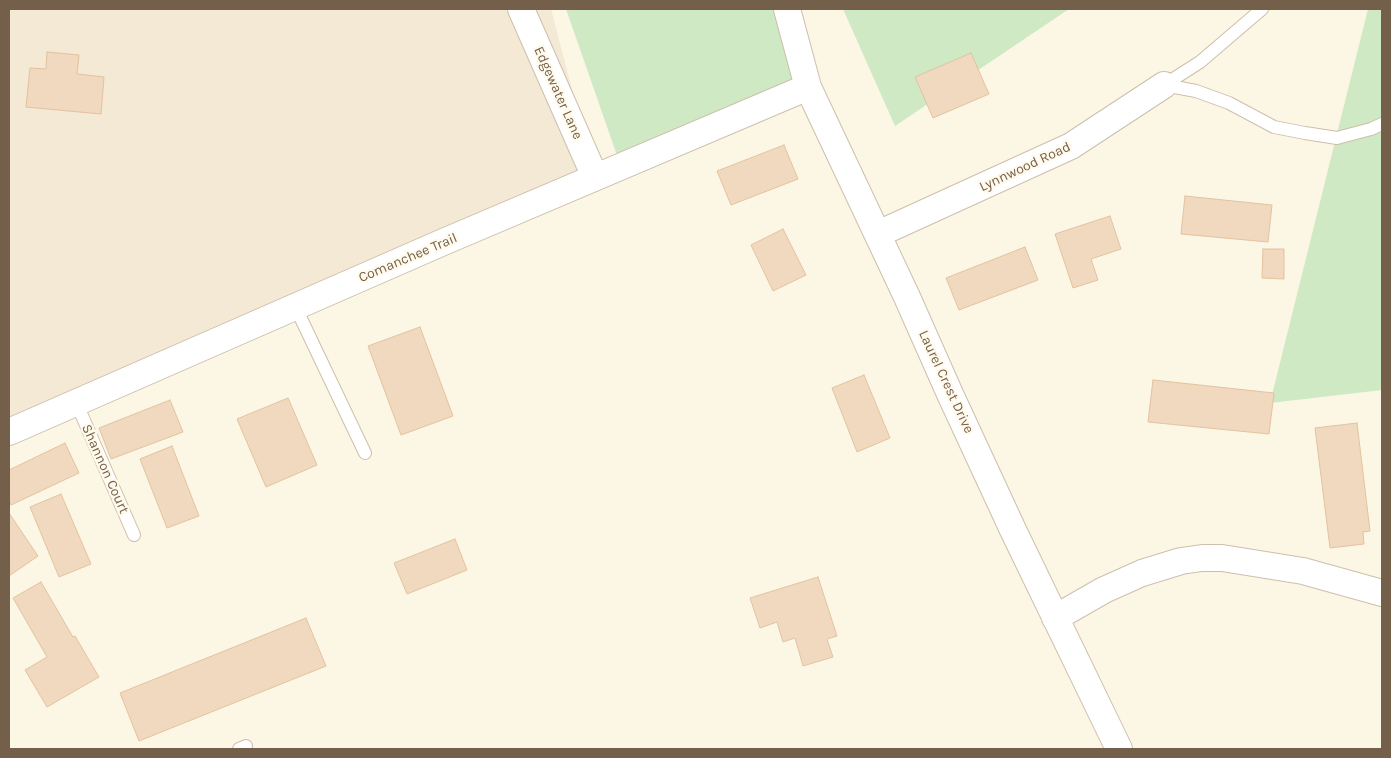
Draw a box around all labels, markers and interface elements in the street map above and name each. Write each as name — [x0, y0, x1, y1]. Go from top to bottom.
street label: Edgewater Lane — [530, 44, 586, 142]
street label: Lynnwood Road — [977, 138, 1073, 196]
street label: Comanchee Trail — [356, 230, 460, 286]
street label: Laurel Crest Drive — [915, 328, 977, 436]
street label: Shannon Court — [78, 422, 132, 516]

